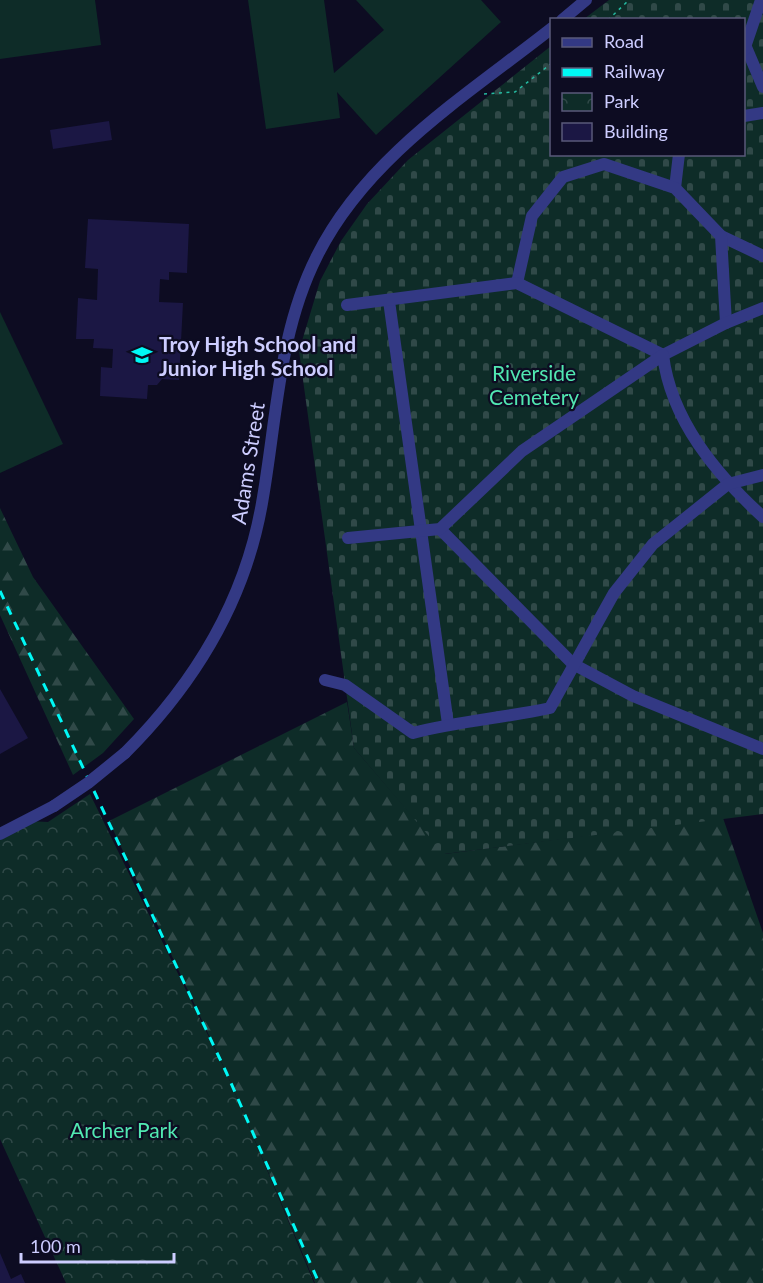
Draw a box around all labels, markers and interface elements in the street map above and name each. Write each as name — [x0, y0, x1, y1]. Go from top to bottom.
legend — [550, 18, 745, 156]
text: Road — [604, 30, 644, 52]
text: Railway — [604, 60, 665, 82]
text: Park — [604, 90, 640, 112]
text: Building — [604, 120, 668, 142]
place label: Troy High School and Junior High School — [159, 331, 356, 380]
school or university icon: Troy High School and Junior High School — [130, 343, 154, 367]
park label: Riverside Cemetery — [489, 360, 579, 409]
street label: Adams Street — [225, 400, 269, 526]
park label: Archer Park — [70, 1117, 178, 1142]
scale bar — [21, 1226, 174, 1264]
text: 100 m — [30, 1235, 81, 1257]

